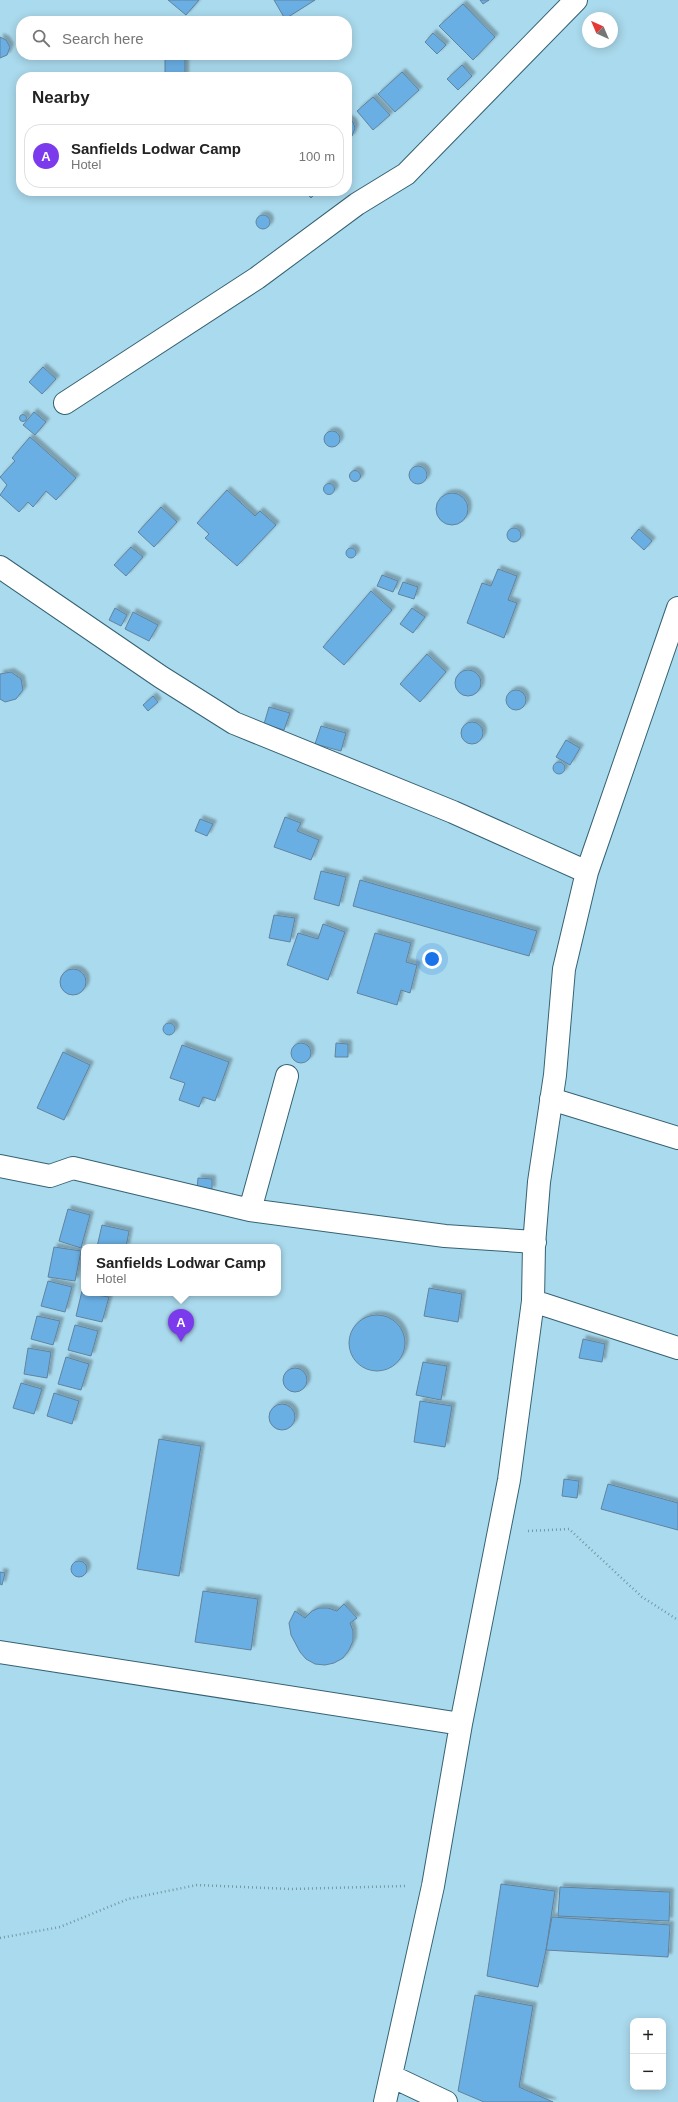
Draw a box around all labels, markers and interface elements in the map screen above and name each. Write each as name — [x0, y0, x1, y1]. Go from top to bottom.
north arrow — [582, 12, 618, 48]
search box — [16, 16, 352, 60]
icon: search — [30, 27, 52, 49]
text: Search here — [62, 30, 144, 47]
text: Nearby — [32, 88, 90, 107]
text: Sanfields Lodwar Camp — [71, 140, 241, 157]
text: A — [41, 149, 51, 164]
text: 100 m — [299, 149, 335, 164]
text: Hotel — [71, 157, 101, 172]
your location — [422, 949, 442, 969]
popup — [81, 1244, 281, 1296]
text: Sanfields Lodwar Camp — [96, 1254, 266, 1271]
text: Hotel — [96, 1271, 126, 1286]
pin: A — [168, 1309, 194, 1342]
map controls — [630, 2018, 666, 2090]
button: + — [630, 2018, 666, 2054]
button: − — [630, 2054, 666, 2090]

